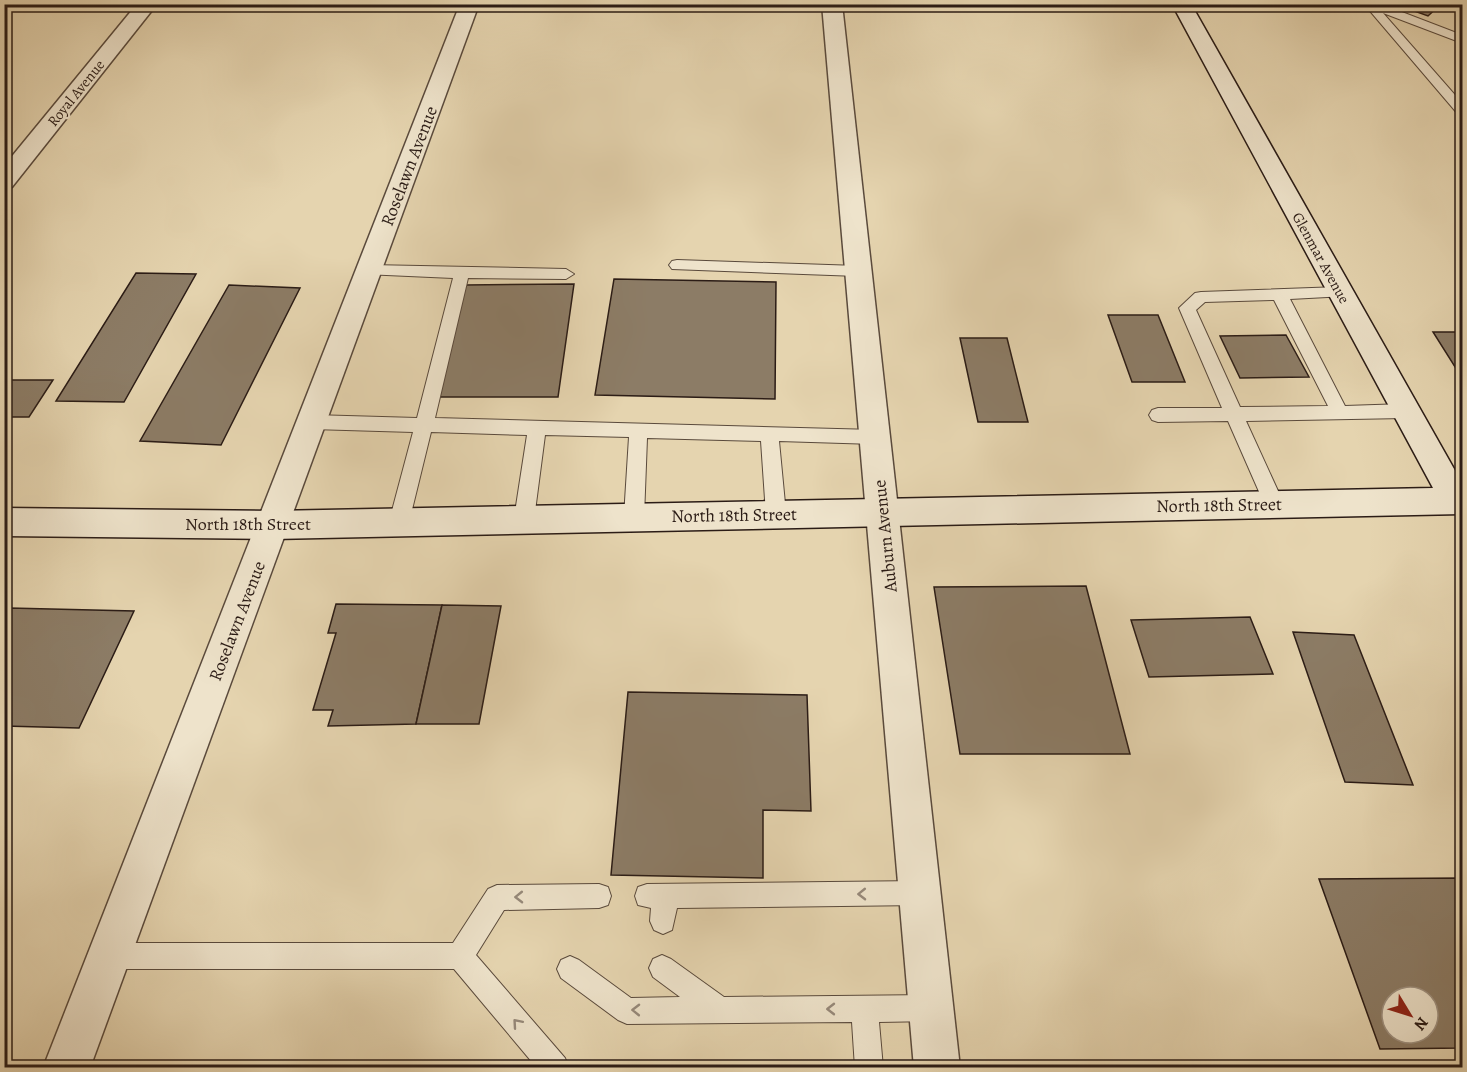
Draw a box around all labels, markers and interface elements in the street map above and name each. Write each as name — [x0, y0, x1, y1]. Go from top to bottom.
street label: Royal Avenue — [43, 55, 109, 131]
street label: Roselawn Avenue — [375, 102, 443, 230]
street label: Glenmar Avenue — [1288, 209, 1354, 307]
street label: Auburn Avenue — [867, 479, 903, 594]
street label: North 18th Street — [1156, 492, 1282, 518]
street label: North 18th Street — [671, 502, 797, 528]
street label: North 18th Street — [185, 512, 311, 536]
street label: Roselawn Avenue — [203, 557, 271, 685]
one-way arrow — [858, 888, 867, 900]
one-way arrow — [515, 891, 524, 903]
north arrow — [1380, 985, 1440, 1045]
one-way arrow — [827, 1002, 836, 1015]
one-way arrow — [632, 1004, 641, 1016]
text: N — [1409, 1012, 1433, 1035]
one-way arrow — [513, 1019, 524, 1030]

